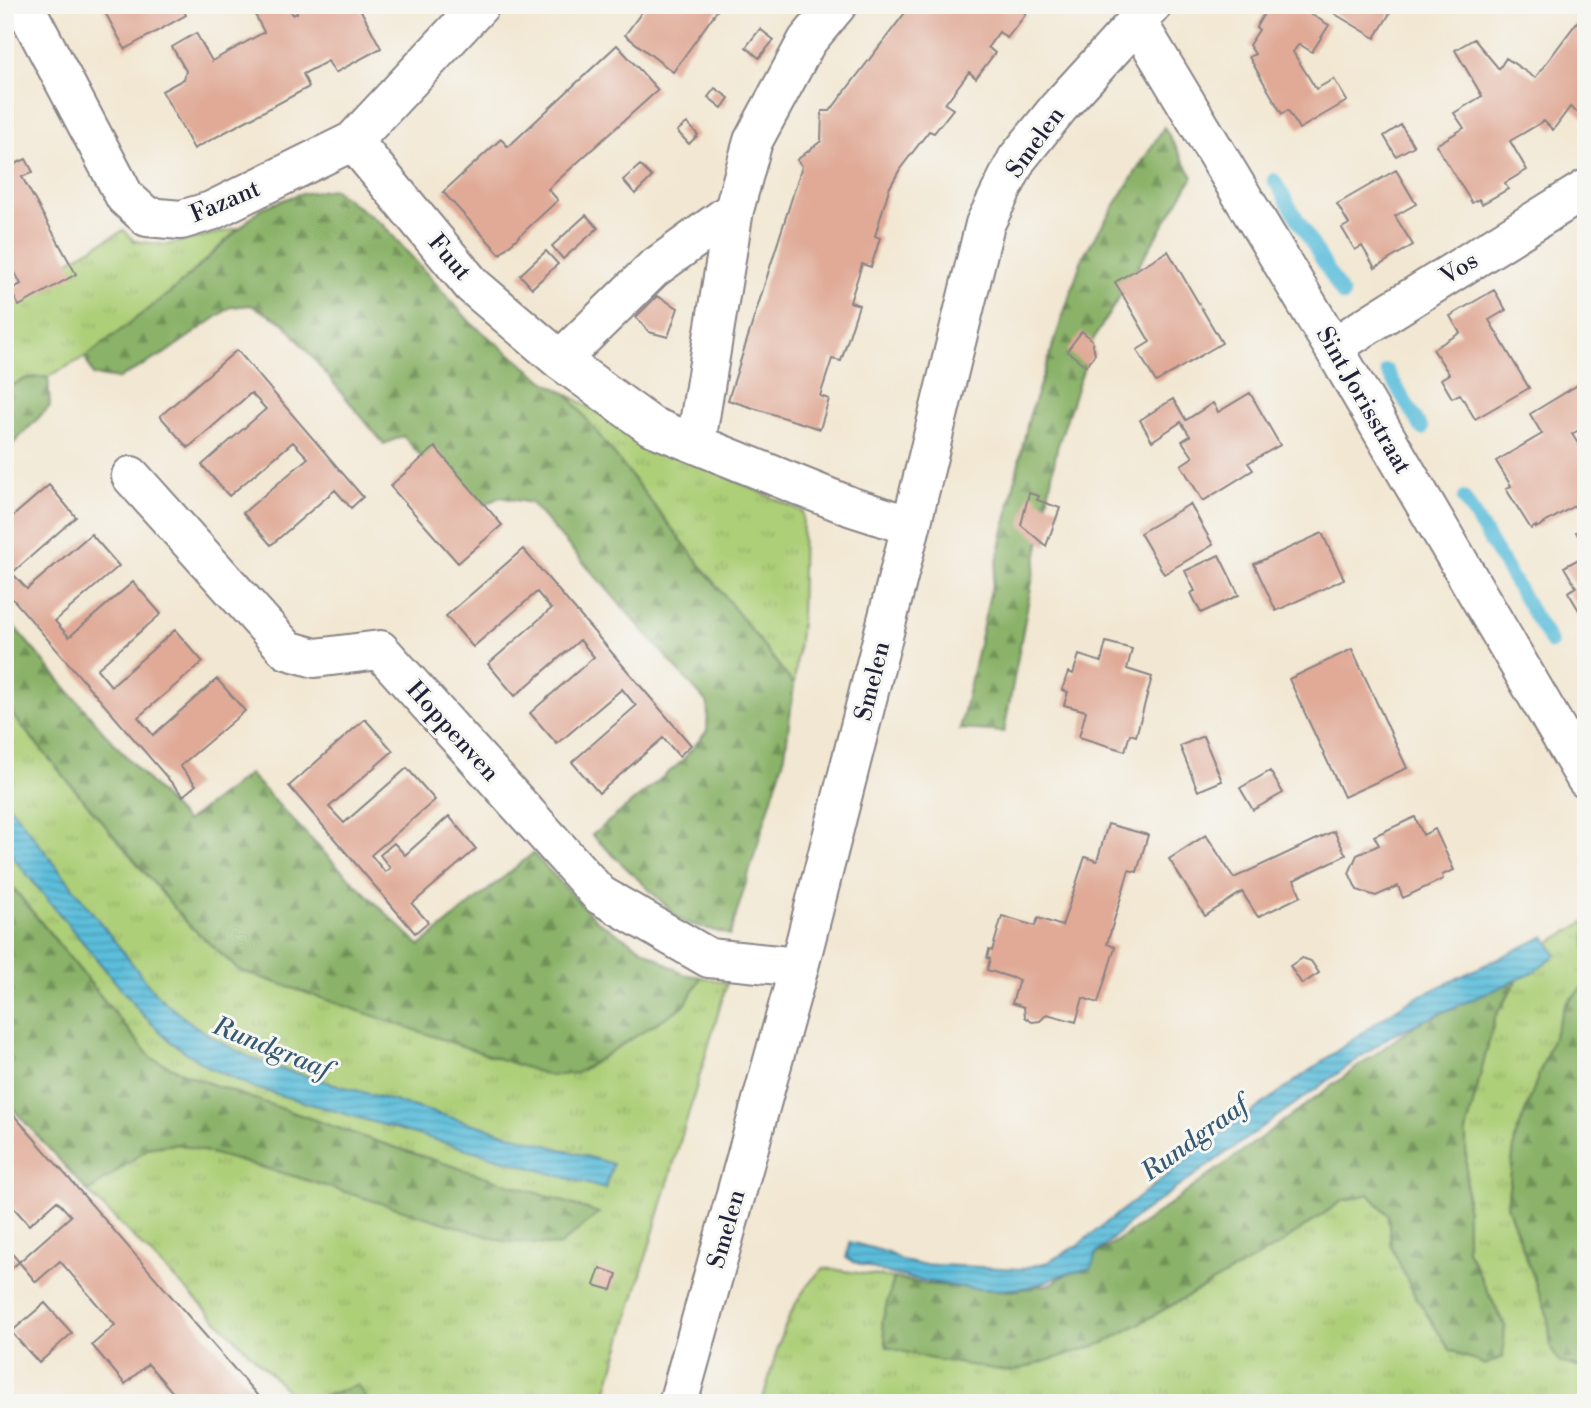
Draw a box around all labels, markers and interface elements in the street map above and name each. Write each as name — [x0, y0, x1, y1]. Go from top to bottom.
street label: Smelen — [1000, 101, 1072, 184]
street label: Fazant — [186, 174, 265, 230]
street label: Fuut — [421, 228, 478, 287]
street label: Vos — [1434, 246, 1484, 292]
street label: Sint Jorisstraat — [1309, 322, 1418, 480]
street label: Smelen — [849, 639, 897, 724]
street label: Hoppenven — [399, 675, 505, 788]
water label: Rundgraaf — [207, 1010, 340, 1088]
water label: Rundgraaf — [1134, 1086, 1259, 1189]
street label: Smelen — [701, 1186, 752, 1272]

